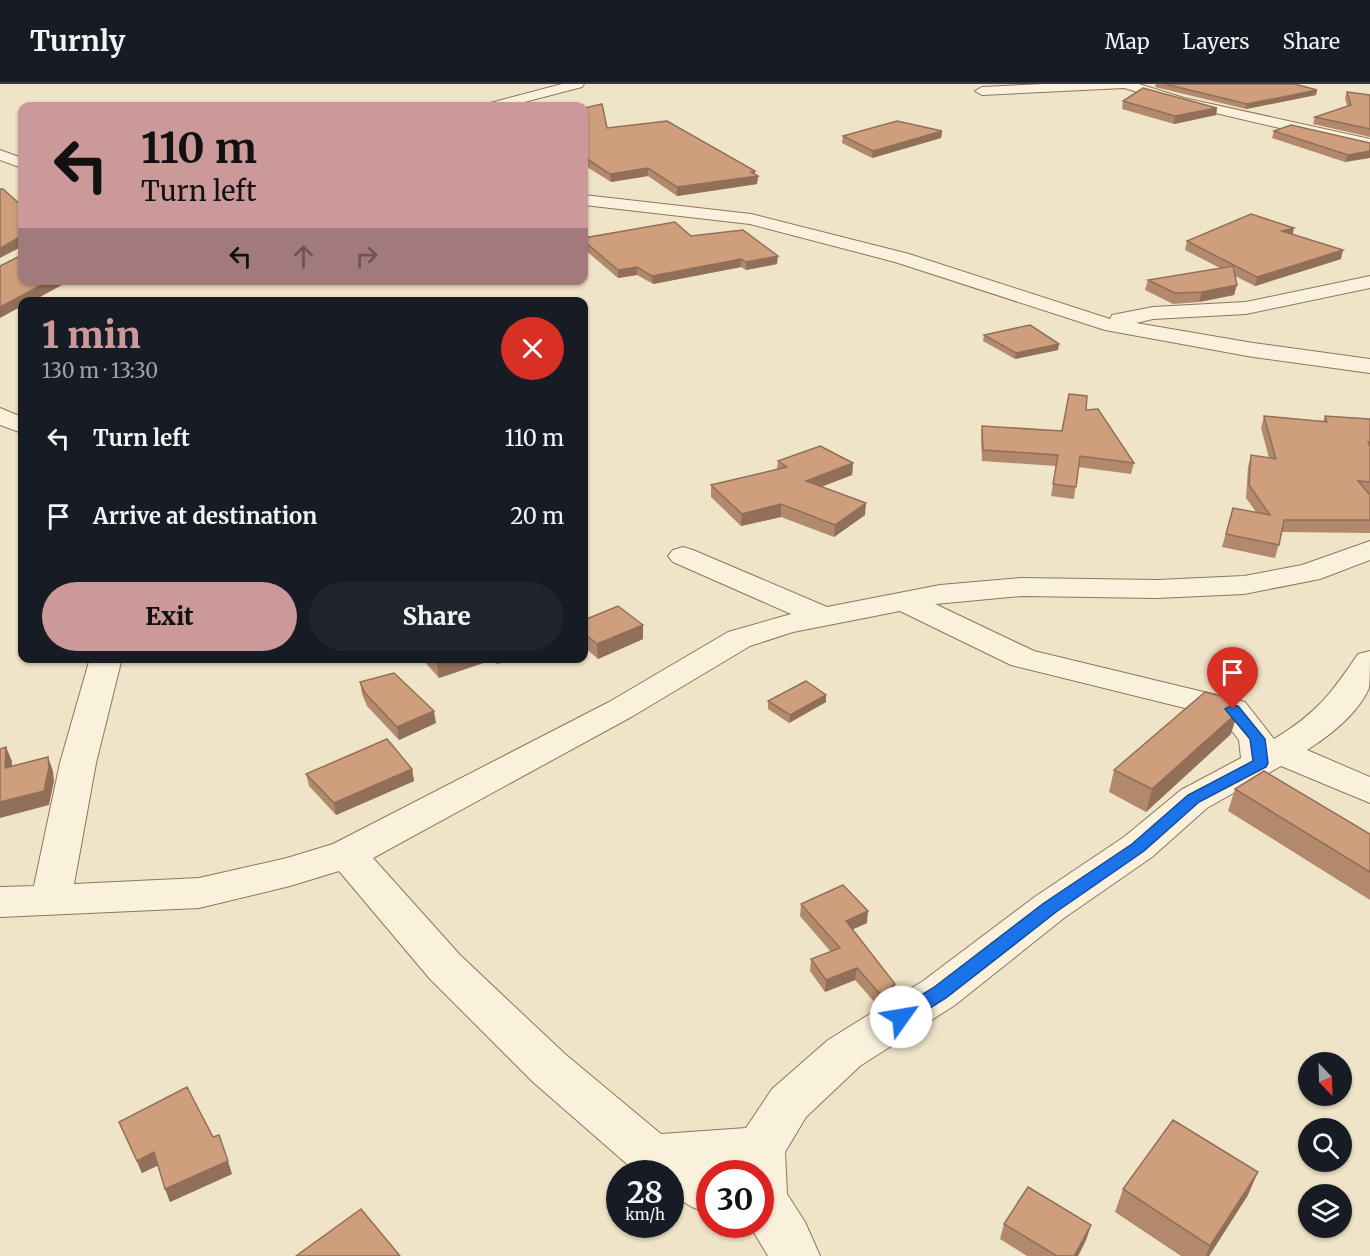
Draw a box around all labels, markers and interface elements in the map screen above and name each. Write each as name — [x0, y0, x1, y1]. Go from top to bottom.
text: Turnly — [30, 23, 125, 59]
text: Map — [1105, 28, 1150, 55]
text: Layers — [1183, 28, 1250, 55]
text: Share — [1283, 28, 1340, 55]
text: 110 m — [141, 122, 257, 174]
icon: left — [42, 126, 120, 204]
text: Turn left — [141, 174, 256, 208]
icon: left — [224, 240, 257, 273]
icon: ahead — [287, 240, 320, 273]
icon: right — [350, 240, 383, 273]
text: 1 min — [42, 313, 141, 358]
button: close — [501, 317, 564, 380]
text: 130 m · 13:30 — [42, 358, 158, 383]
icon: left — [42, 422, 75, 455]
text: Turn left — [93, 424, 190, 452]
text: 110 m — [505, 424, 564, 452]
icon: arrive — [42, 500, 75, 533]
text: Arrive at destination — [93, 502, 317, 530]
text: 20 m — [510, 502, 564, 530]
button: Exit — [42, 582, 297, 651]
button: Share — [309, 582, 564, 651]
pin — [1207, 647, 1258, 709]
icon: arrive — [1216, 656, 1249, 689]
position arrow — [869, 985, 933, 1049]
north arrow — [1298, 1052, 1352, 1106]
map controls — [1298, 1052, 1352, 1238]
button: search — [1298, 1118, 1352, 1172]
speed limit sign: 30 — [696, 1160, 774, 1238]
text: 28 — [627, 1173, 663, 1211]
button: layers — [1298, 1184, 1352, 1238]
text: km/h — [625, 1205, 665, 1224]

